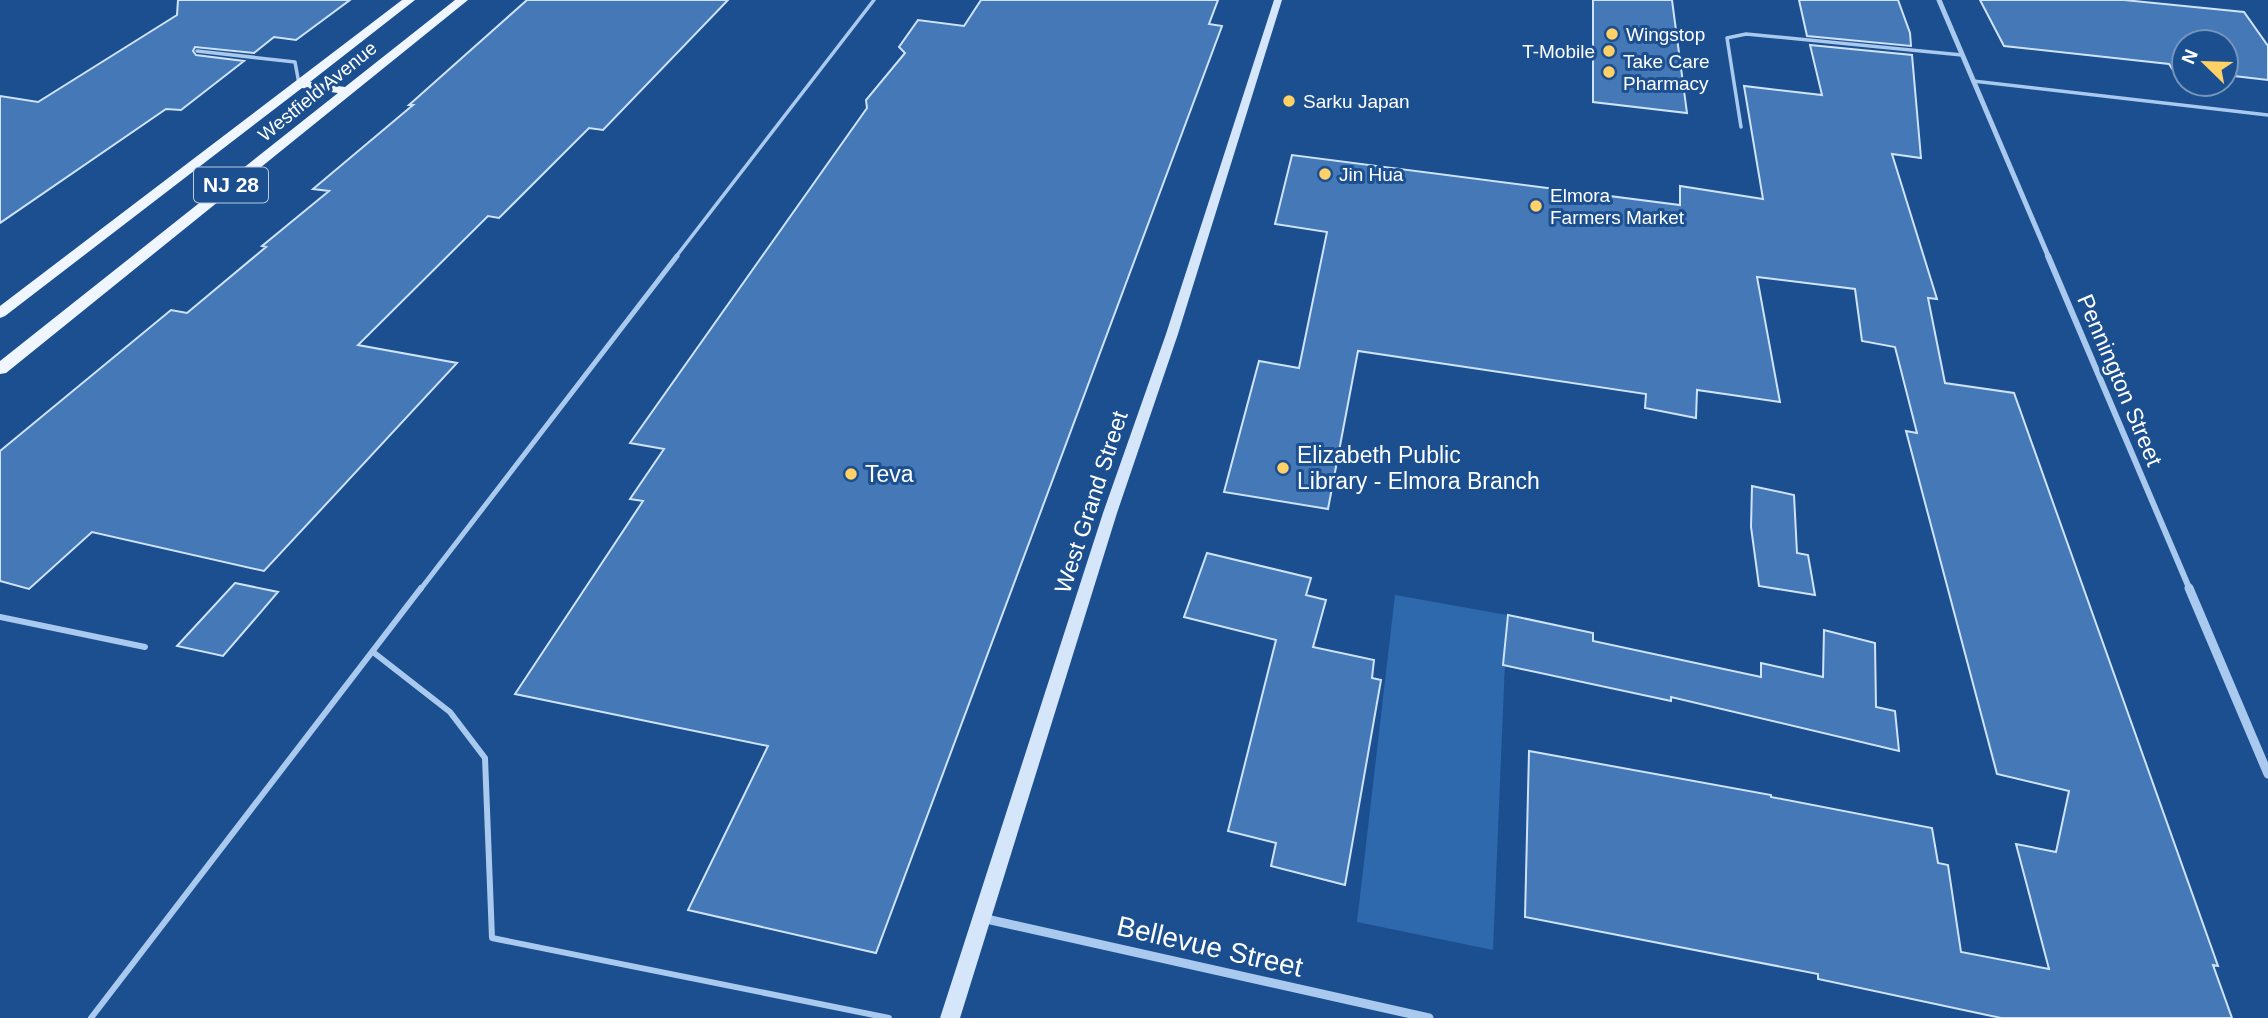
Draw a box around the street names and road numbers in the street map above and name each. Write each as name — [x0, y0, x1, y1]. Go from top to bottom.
street label: Westfield Avenue — [254, 37, 381, 146]
road number: NJ 28 — [194, 168, 268, 202]
street label: Pennington Street — [2072, 290, 2168, 470]
street label: West Grand Street — [1049, 407, 1133, 596]
street label: Bellevue Street — [1114, 910, 1306, 983]

